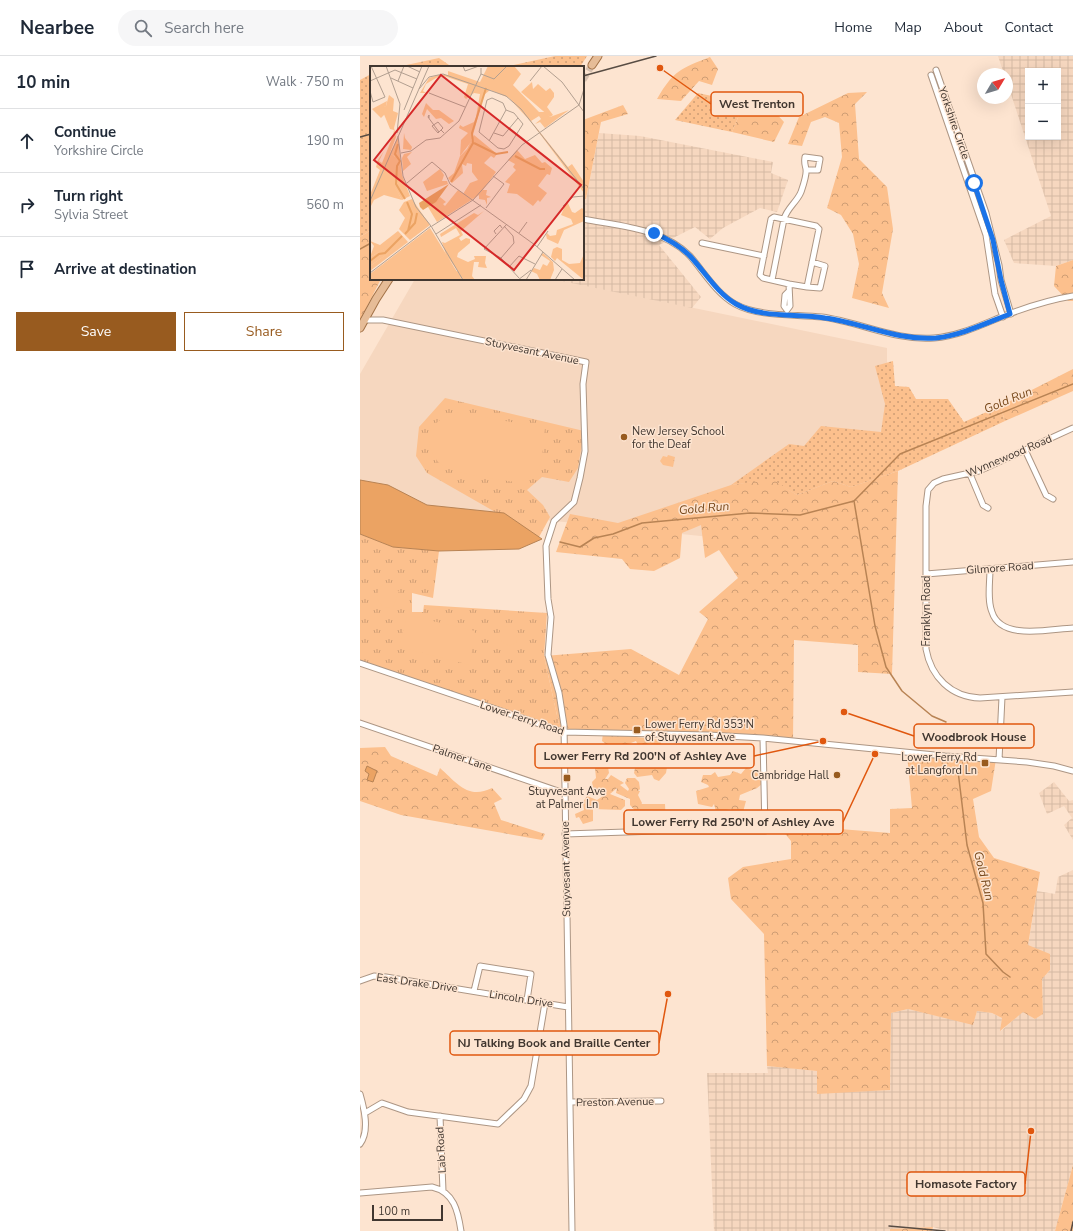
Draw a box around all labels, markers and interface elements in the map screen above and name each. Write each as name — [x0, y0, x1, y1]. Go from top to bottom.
search box — [118, 10, 398, 46]
text: Nearbee — [20, 15, 94, 41]
icon: search — [132, 17, 154, 39]
text: Search here — [164, 18, 244, 38]
text: Home — [834, 18, 872, 37]
text: Map — [894, 18, 922, 37]
text: About — [944, 18, 983, 37]
text: Contact — [1005, 18, 1053, 37]
inset map — [370, 66, 584, 280]
north arrow — [977, 68, 1013, 104]
map controls — [1025, 68, 1061, 140]
button: + — [1025, 68, 1061, 104]
text: 10 min — [16, 71, 70, 94]
text: Walk · 750 m — [266, 73, 344, 91]
street label: Yorkshire Circle — [934, 84, 973, 161]
callout: West Trenton — [711, 92, 803, 116]
text: West Trenton — [719, 96, 795, 112]
button: − — [1025, 104, 1061, 140]
text: Continue — [54, 122, 116, 142]
icon: ahead — [16, 130, 38, 152]
text: 190 m — [306, 132, 344, 150]
text: Yorkshire Circle — [54, 142, 144, 160]
route start — [965, 174, 983, 192]
text: Turn right — [54, 186, 123, 206]
icon: right — [16, 194, 38, 216]
text: 560 m — [306, 196, 344, 214]
text: Sylvia Street — [54, 206, 128, 224]
route end — [645, 224, 663, 242]
icon: arrive — [16, 258, 38, 280]
text: Arrive at destination — [54, 259, 197, 279]
button: Save — [16, 312, 176, 351]
button: Share — [184, 312, 344, 351]
street label: Stuyvesant Avenue — [484, 334, 580, 368]
water label: Gold Run — [982, 383, 1035, 417]
place label: New Jersey School for the Deaf — [632, 424, 725, 452]
street label: Wynnewood Road — [964, 431, 1054, 481]
marker: New Jersey School for the Deaf — [619, 432, 629, 442]
water label: Gold Run — [678, 498, 730, 518]
street label: Gilmore Road — [966, 558, 1034, 578]
street label: Franklyn Road — [919, 576, 934, 646]
street label: Lower Ferry Road — [478, 697, 566, 739]
place label: Lower Ferry Rd 353'N of Stuyvesant Ave — [645, 717, 754, 745]
callout: Woodbrook House — [914, 724, 1034, 748]
marker: Lower Ferry Rd 353'N of Stuyvesant Ave — [632, 725, 642, 735]
text: Woodbrook House — [922, 729, 1027, 745]
street label: Palmer Lane — [430, 741, 494, 775]
callout: Lower Ferry Rd 200'N of Ashley Ave — [535, 744, 754, 768]
text: Lower Ferry Rd 200'N of Ashley Ave — [544, 748, 747, 764]
place label: Lower Ferry Rd at Langford Ln — [901, 750, 977, 778]
marker: Lower Ferry Rd at Langford Ln — [980, 758, 990, 768]
place label: Cambridge Hall — [751, 768, 830, 783]
marker: Cambridge Hall — [832, 770, 842, 780]
marker: Stuyvesant Ave at Palmer Ln — [562, 773, 572, 783]
place label: Stuyvesant Ave at Palmer Ln — [528, 784, 606, 812]
callout: Lower Ferry Rd 250'N of Ashley Ave — [624, 810, 843, 834]
text: Lower Ferry Rd 250'N of Ashley Ave — [632, 814, 835, 830]
street label: Stuyvesant Avenue — [558, 821, 574, 917]
water label: Gold Run — [970, 850, 998, 903]
street label: East Drake Drive — [375, 970, 459, 996]
street label: Lincoln Drive — [488, 987, 554, 1011]
callout: NJ Talking Book and Braille Center — [450, 1031, 659, 1055]
text: NJ Talking Book and Braille Center — [457, 1035, 651, 1051]
street label: Preston Avenue — [576, 1094, 654, 1110]
street label: Lab Road — [432, 1126, 450, 1174]
callout: Homasote Factory — [907, 1172, 1025, 1196]
text: Homasote Factory — [915, 1176, 1018, 1192]
scale bar — [372, 1203, 443, 1222]
text: 100 m — [378, 1204, 410, 1219]

